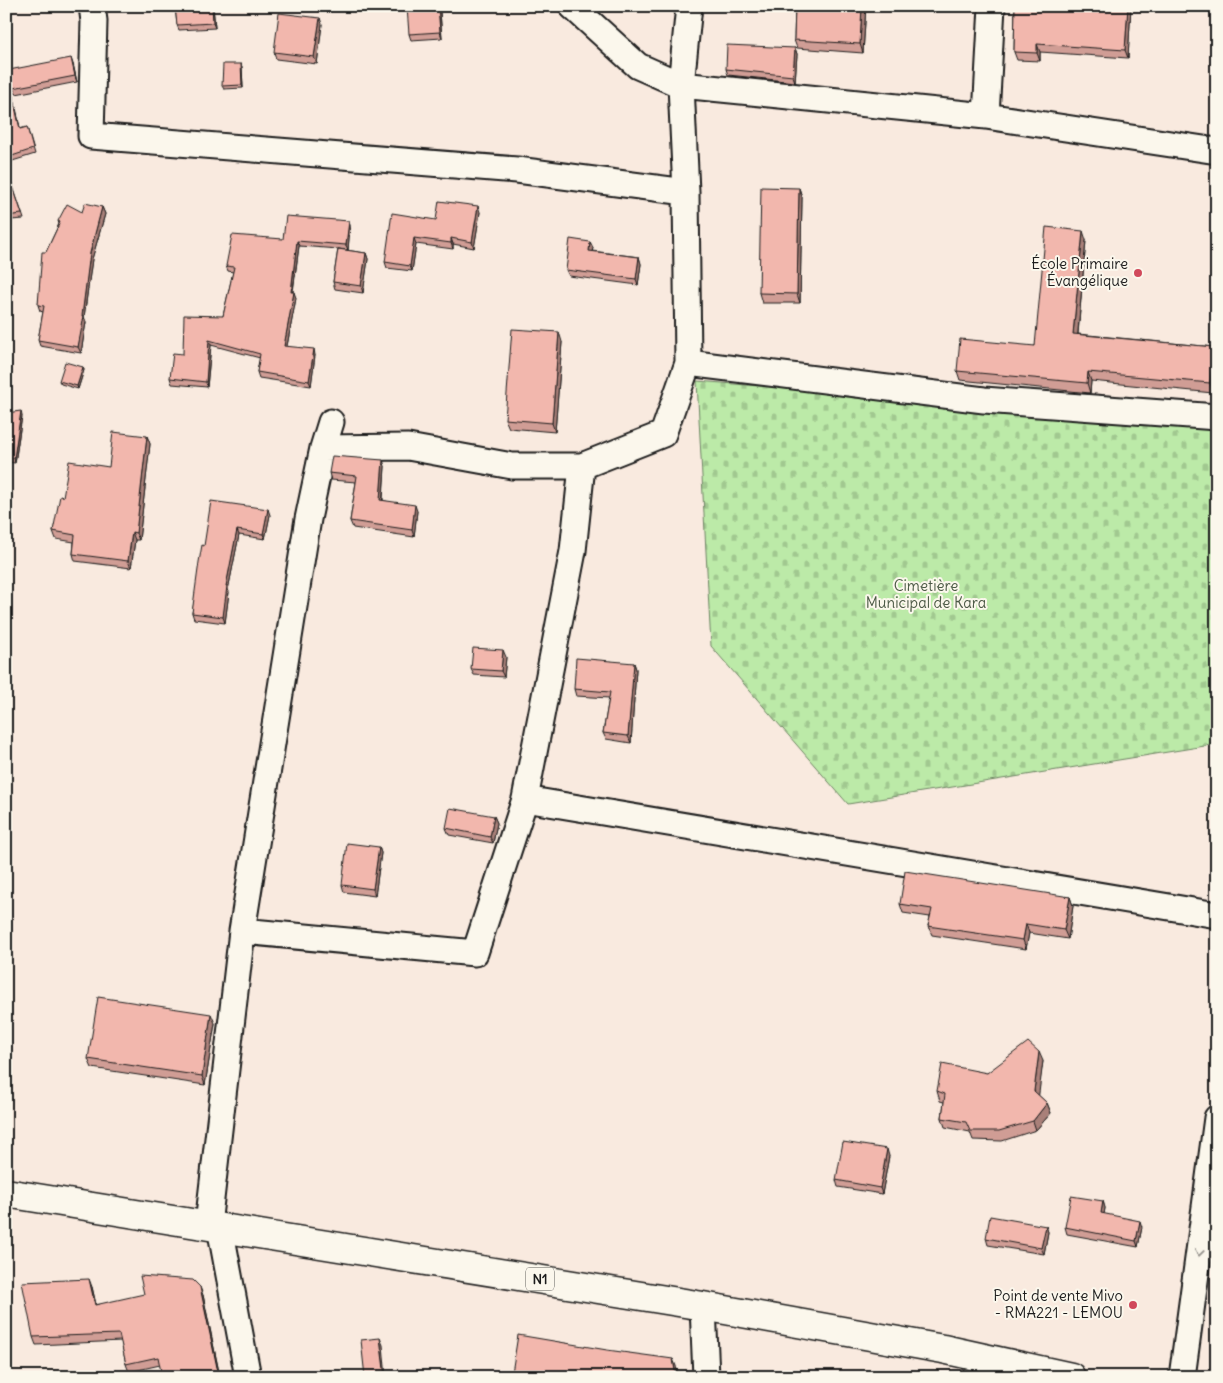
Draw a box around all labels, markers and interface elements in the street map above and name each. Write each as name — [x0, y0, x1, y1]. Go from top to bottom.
place label: École Primaire Évangélique — [1031, 254, 1128, 290]
marker: École Primaire Évangélique — [1132, 267, 1144, 279]
park label: Cimetière Municipal de Kara — [866, 576, 987, 612]
one-way arrow — [1194, 1249, 1205, 1257]
road number: N1 — [526, 1268, 554, 1290]
place label: Point de vente Mivo - RMA221 - LEMOU — [993, 1286, 1123, 1322]
marker: Point de vente Mivo - RMA221 - LEMOU — [1127, 1299, 1139, 1311]

